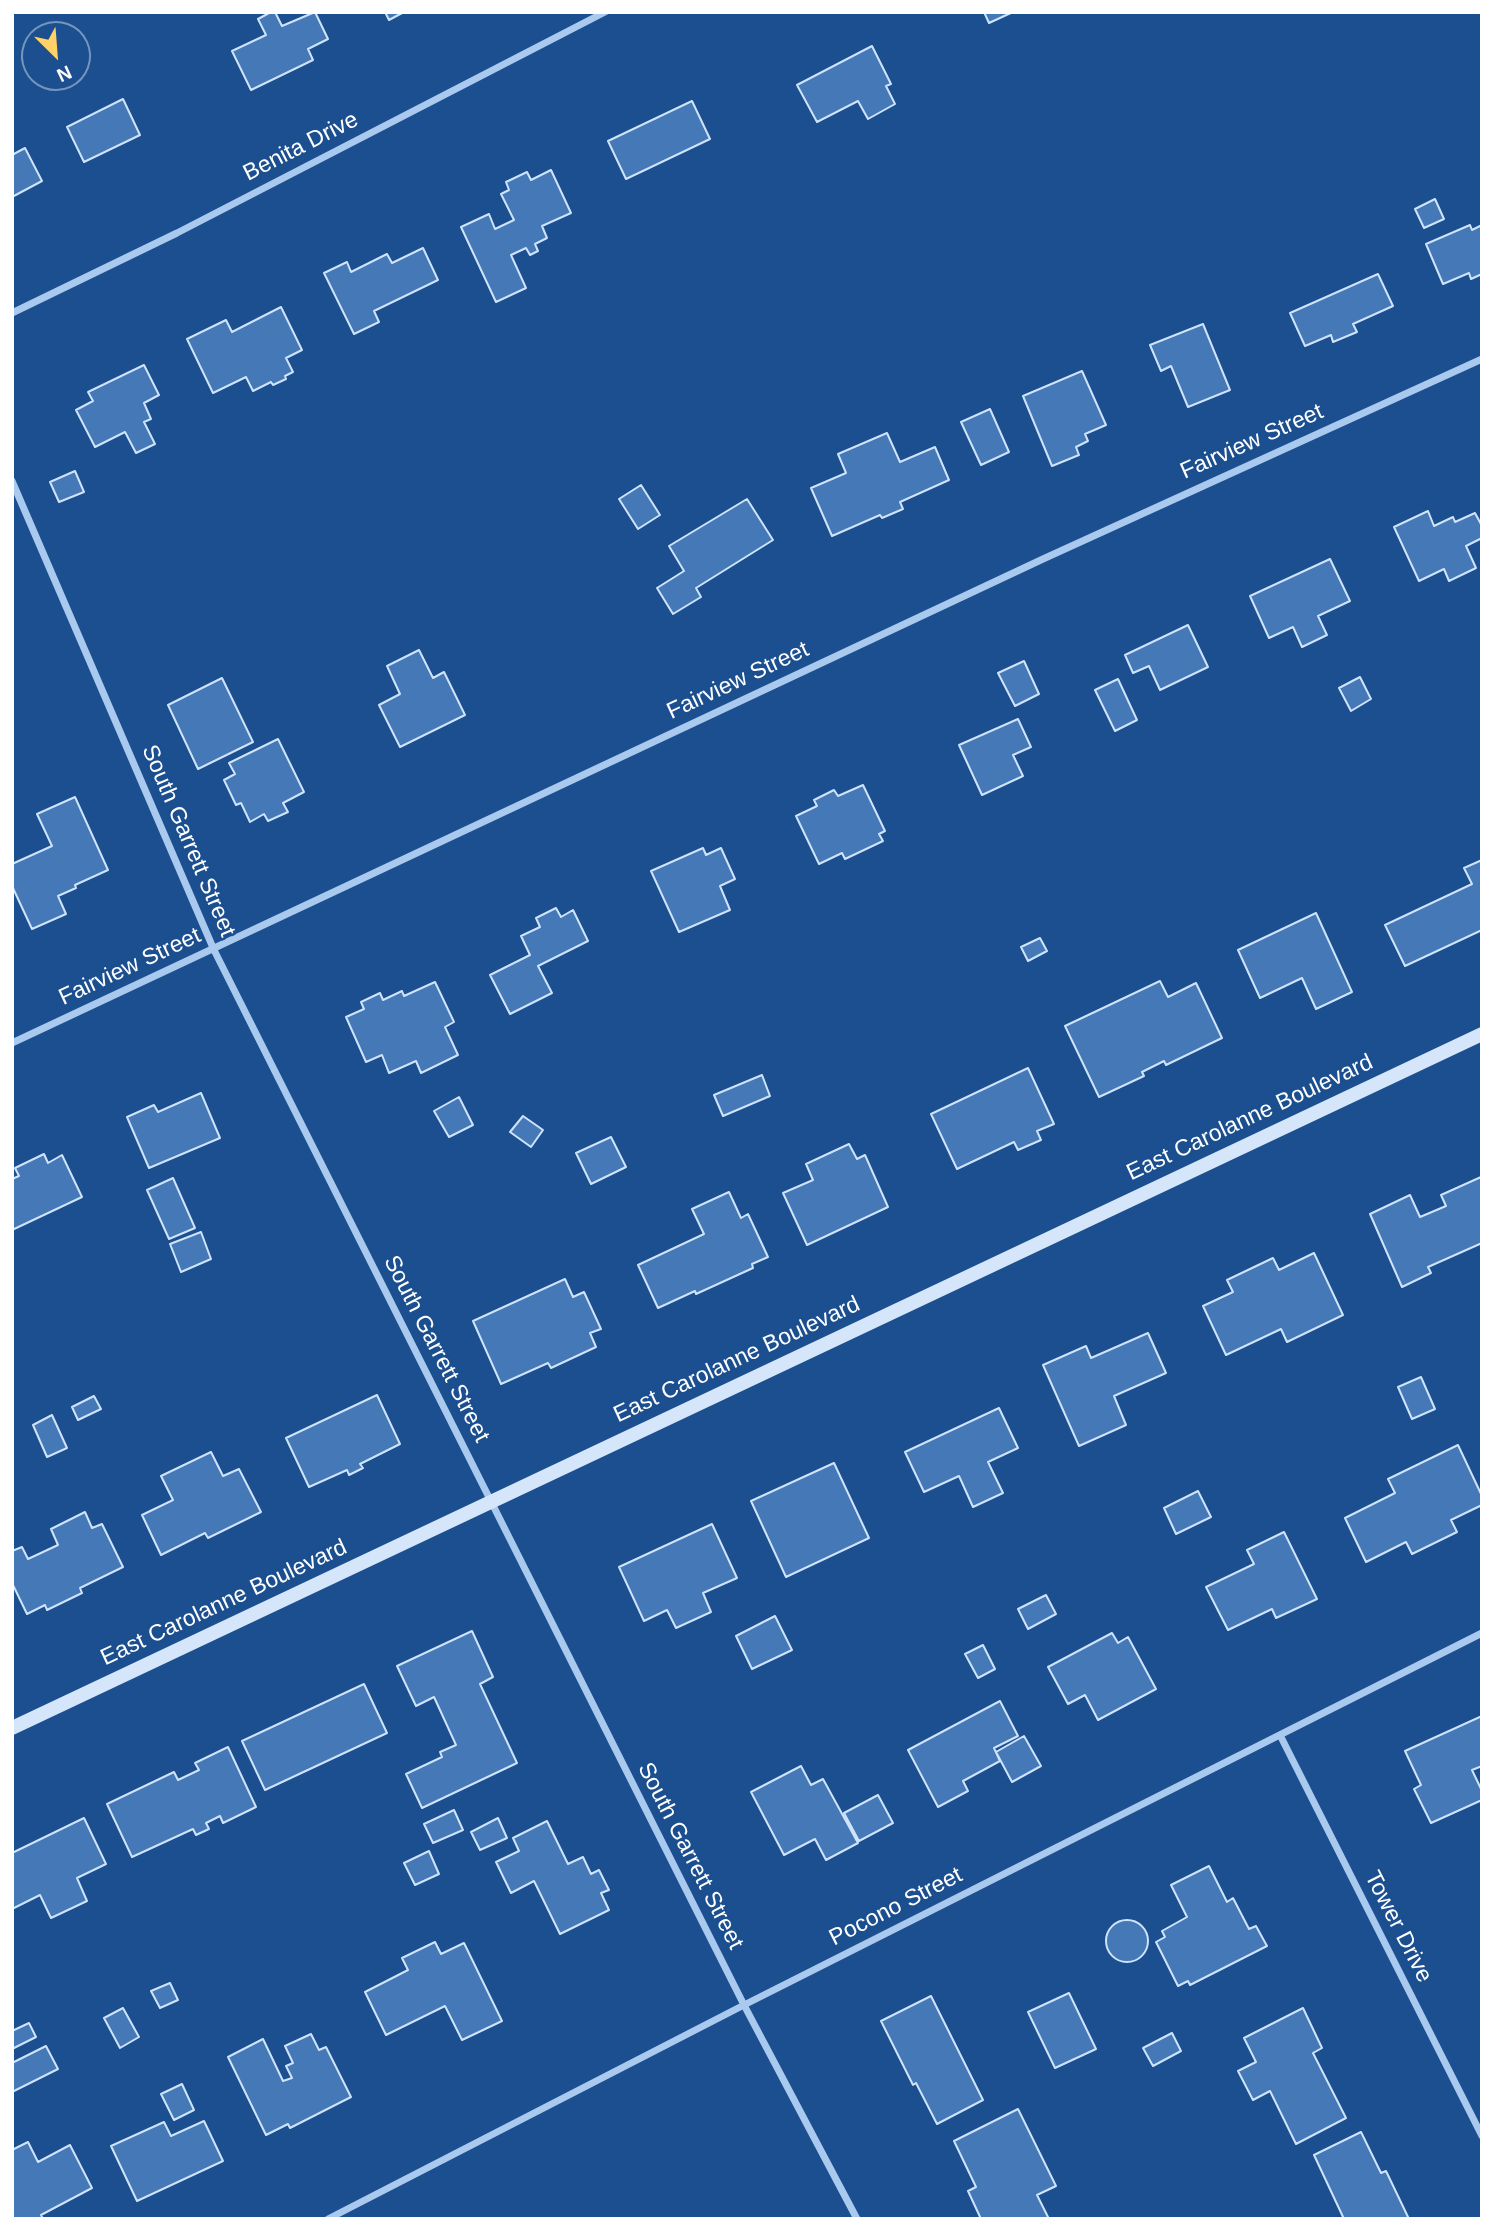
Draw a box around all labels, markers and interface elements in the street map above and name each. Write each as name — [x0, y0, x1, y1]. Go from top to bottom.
north arrow — [21, 21, 91, 91]
text: N — [54, 61, 75, 86]
street label: Benita Drive — [239, 106, 363, 188]
street label: Fairview Street — [1176, 398, 1328, 486]
street label: Fairview Street — [663, 636, 813, 726]
street label: South Garrett Street — [135, 741, 241, 941]
street label: Fairview Street — [55, 922, 205, 1012]
street label: East Carolanne Boulevard — [1122, 1049, 1378, 1187]
street label: South Garrett Street — [377, 1251, 495, 1447]
street label: East Carolanne Boulevard — [609, 1291, 865, 1429]
street label: East Carolanne Boulevard — [96, 1534, 352, 1672]
street label: South Garrett Street — [631, 1758, 749, 1954]
street label: Pocono Street — [825, 1862, 967, 1952]
street label: Tower Drive — [1358, 1867, 1438, 1987]

